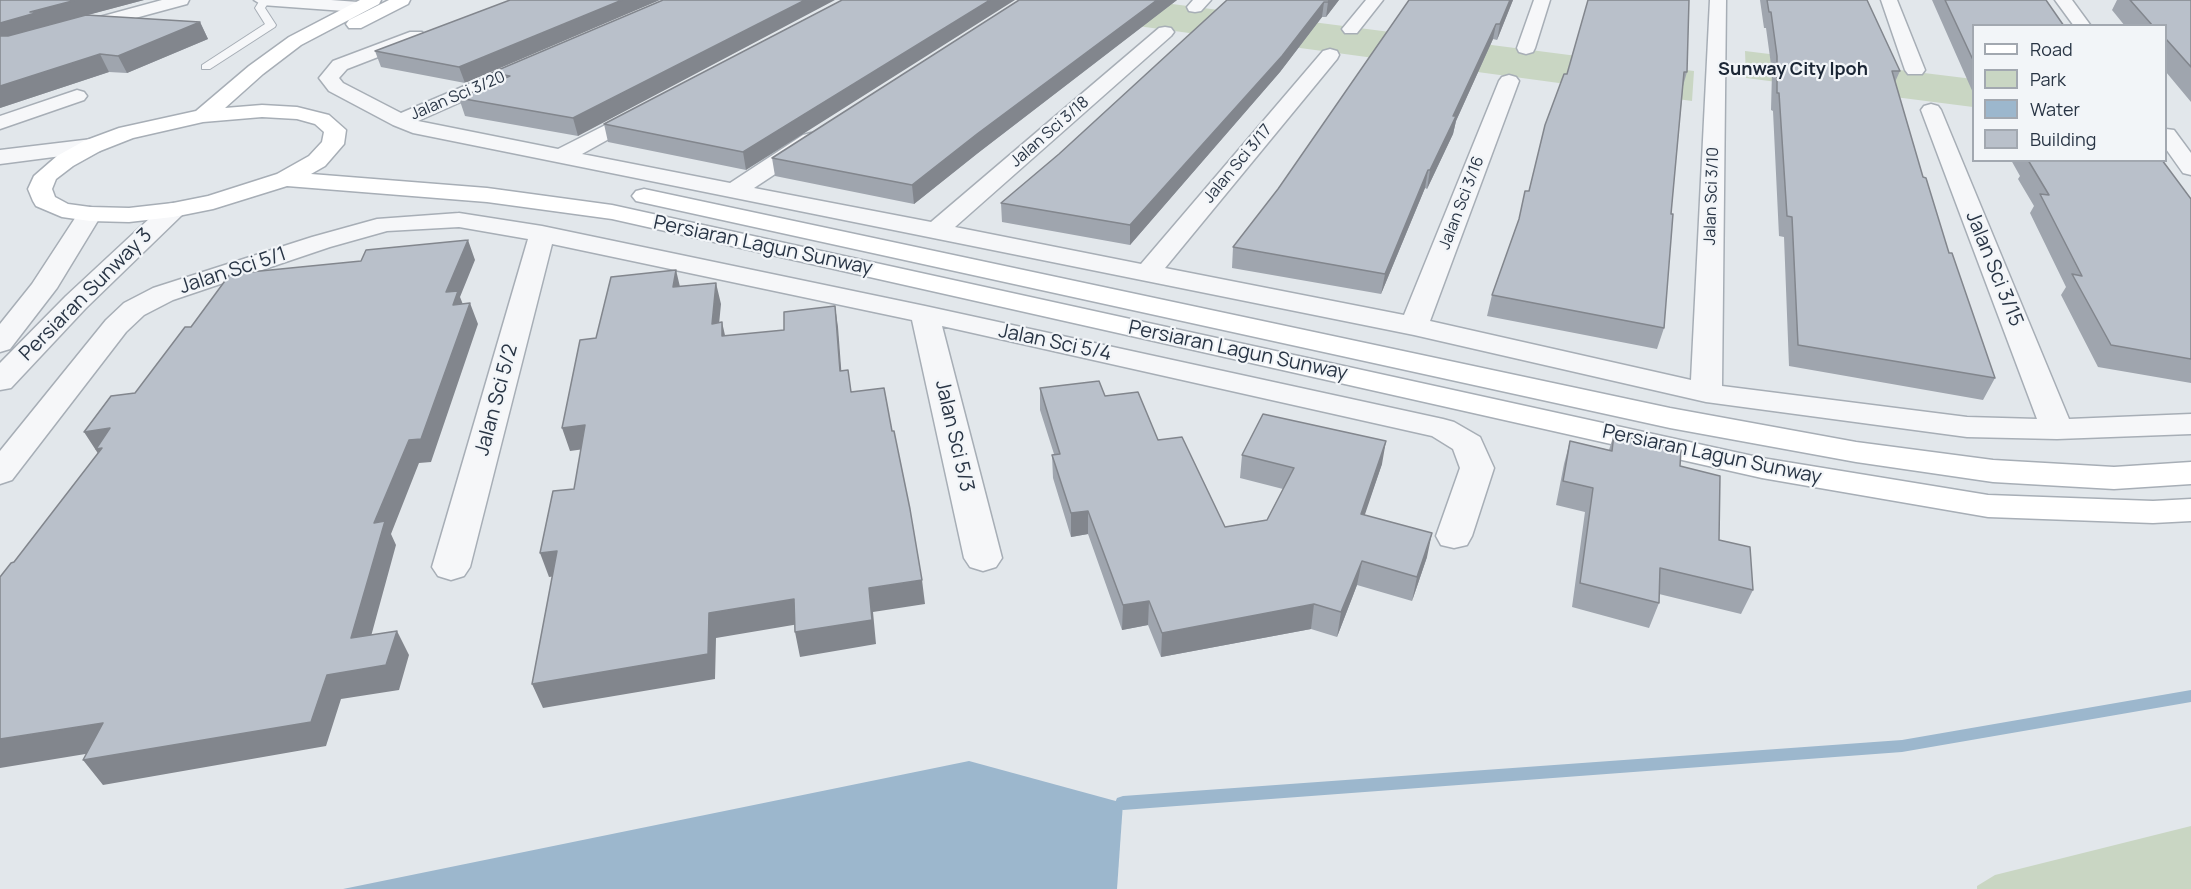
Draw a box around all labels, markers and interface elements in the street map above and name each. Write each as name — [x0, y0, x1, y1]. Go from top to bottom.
legend — [1972, 24, 2167, 162]
text: Road — [2030, 37, 2073, 61]
district label: Sunway City Ipoh — [1718, 59, 1868, 81]
street label: Jalan Sci 3/20 — [408, 67, 508, 125]
text: Park — [2030, 67, 2066, 91]
street label: Jalan Sci 3/18 — [1007, 93, 1093, 171]
text: Water — [2030, 97, 2080, 121]
street label: Jalan Sci 3/17 — [1200, 121, 1276, 207]
text: Building — [2030, 127, 2096, 151]
street label: Jalan Sci 3/10 — [1701, 147, 1723, 245]
street label: Jalan Sci 3/16 — [1435, 154, 1489, 252]
street label: Jalan Sci 3/15 — [1960, 208, 2028, 330]
street label: Persiaran Lagun Sunway — [651, 211, 875, 281]
street label: Persiaran Sunway 3 — [15, 224, 157, 366]
street label: Jalan Sci 5/1 — [177, 242, 289, 300]
street label: Persiaran Lagun Sunway — [1126, 316, 1350, 386]
street label: Jalan Sci 5/4 — [996, 319, 1114, 367]
street label: Jalan Sci 5/2 — [471, 342, 523, 458]
street label: Jalan Sci 5/3 — [929, 378, 979, 494]
street label: Persiaran Lagun Sunway — [1600, 420, 1824, 490]

